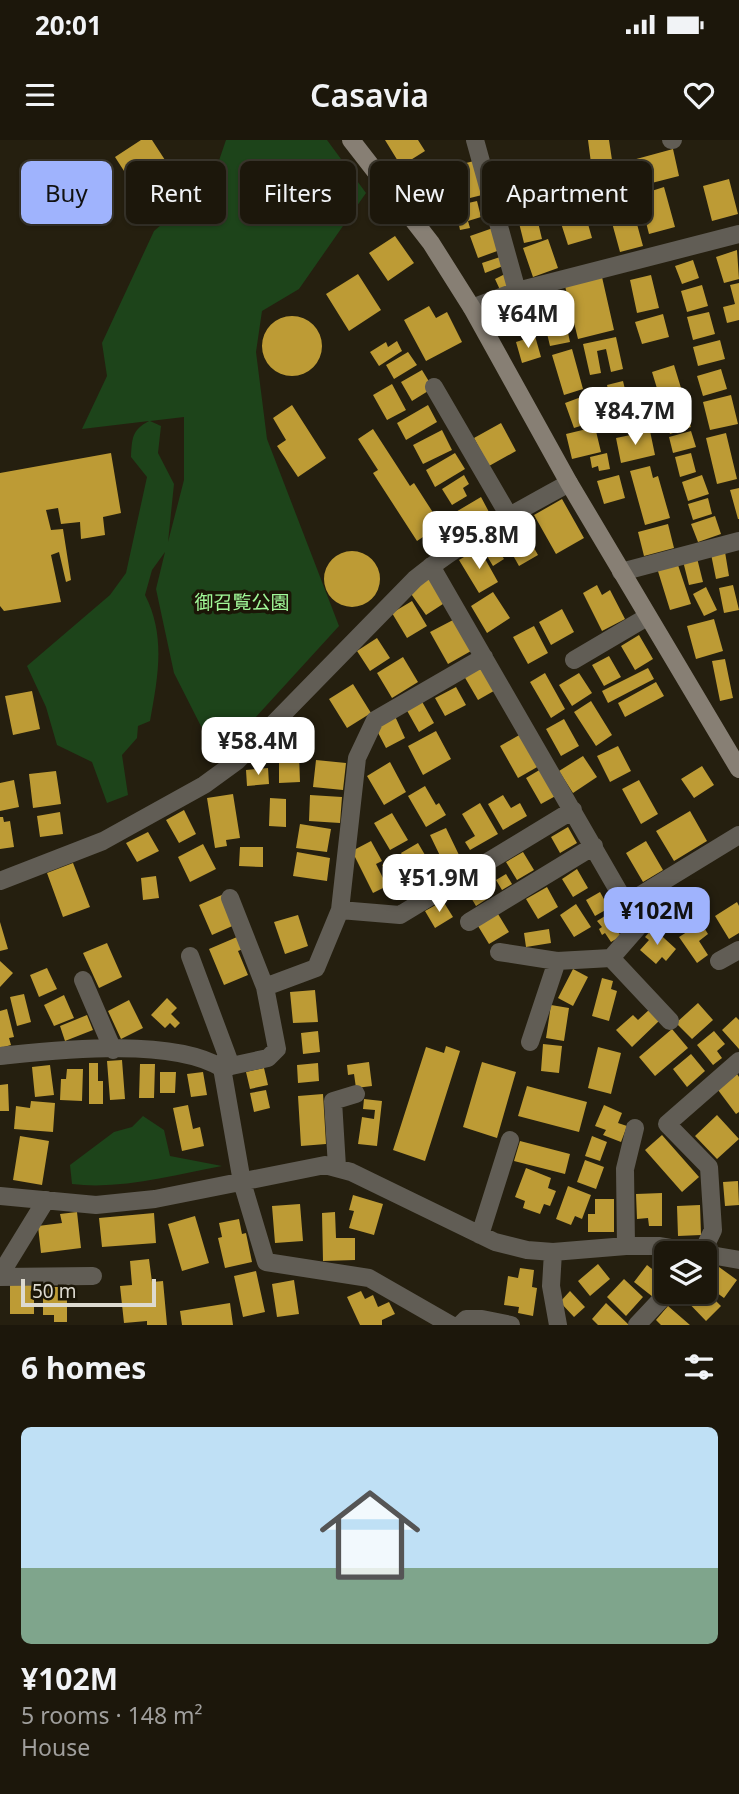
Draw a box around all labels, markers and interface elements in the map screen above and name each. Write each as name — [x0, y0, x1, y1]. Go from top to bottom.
text: 20:01 — [35, 7, 102, 43]
text: Casavia — [310, 73, 429, 116]
icon: menu — [21, 76, 59, 114]
icon: heart — [680, 76, 718, 114]
chip: Buy — [21, 161, 112, 224]
chip: Rent — [126, 161, 226, 224]
chip: Filters — [240, 161, 356, 224]
chip: New — [370, 161, 468, 224]
chip: Apartment — [482, 161, 652, 224]
pin: ¥64M — [487, 290, 569, 350]
text: ¥64M — [497, 297, 559, 329]
pin: ¥84.7M — [578, 387, 692, 447]
text: ¥84.7M — [595, 394, 675, 426]
pin: ¥95.8M — [422, 512, 536, 571]
text: ¥95.8M — [439, 518, 519, 550]
park label: 御召覧公園 — [194, 589, 290, 615]
pin: ¥58.4M — [201, 718, 315, 777]
text: ¥58.4M — [218, 724, 298, 756]
pin: ¥51.9M — [382, 854, 496, 914]
text: ¥51.9M — [399, 861, 479, 893]
pin: ¥102M — [608, 888, 706, 947]
text: ¥102M — [620, 894, 694, 926]
map controls — [654, 1241, 717, 1304]
button: layers — [654, 1241, 717, 1304]
scale bar — [21, 1276, 156, 1308]
text: 50 m — [32, 1278, 76, 1304]
text: 6 homes — [21, 1347, 146, 1388]
icon: filters — [680, 1348, 718, 1386]
icon: home — [307, 1472, 433, 1598]
text: ¥102M — [21, 1658, 118, 1699]
text: 5 rooms · 148 m² — [21, 1699, 203, 1731]
text: House — [21, 1731, 90, 1763]

